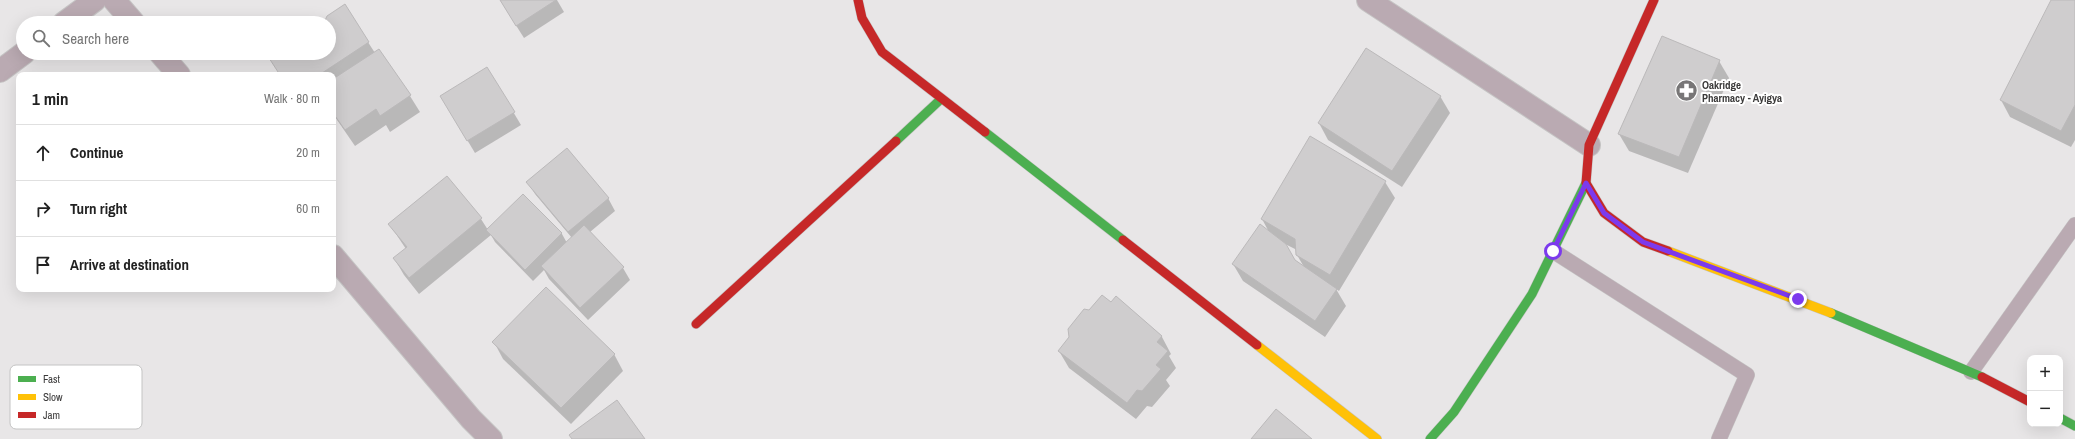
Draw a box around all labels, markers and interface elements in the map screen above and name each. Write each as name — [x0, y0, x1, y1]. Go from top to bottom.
search box — [16, 16, 336, 60]
icon: search — [30, 27, 52, 49]
text: Search here — [62, 28, 129, 49]
pharmacy icon: Oakridge Pharmacy - Ayigya — [1674, 78, 1700, 104]
place label: Oakridge Pharmacy - Ayigya — [1702, 78, 1782, 105]
text: 1 min — [32, 87, 68, 110]
text: Walk · 80 m — [264, 90, 320, 107]
icon: ahead — [32, 142, 54, 164]
text: Continue — [70, 142, 123, 163]
text: 20 m — [296, 144, 320, 161]
icon: right — [32, 198, 54, 220]
text: Turn right — [70, 198, 127, 219]
text: 60 m — [296, 200, 320, 217]
route start — [1544, 242, 1562, 260]
icon: arrive — [32, 254, 54, 276]
text: Arrive at destination — [70, 254, 189, 275]
route end — [1789, 290, 1807, 308]
map controls — [2027, 355, 2063, 427]
button: + — [2027, 355, 2063, 391]
legend — [10, 365, 142, 429]
text: Fast — [43, 372, 61, 386]
text: Slow — [43, 390, 63, 404]
button: − — [2027, 391, 2063, 427]
text: Jam — [43, 408, 60, 422]

